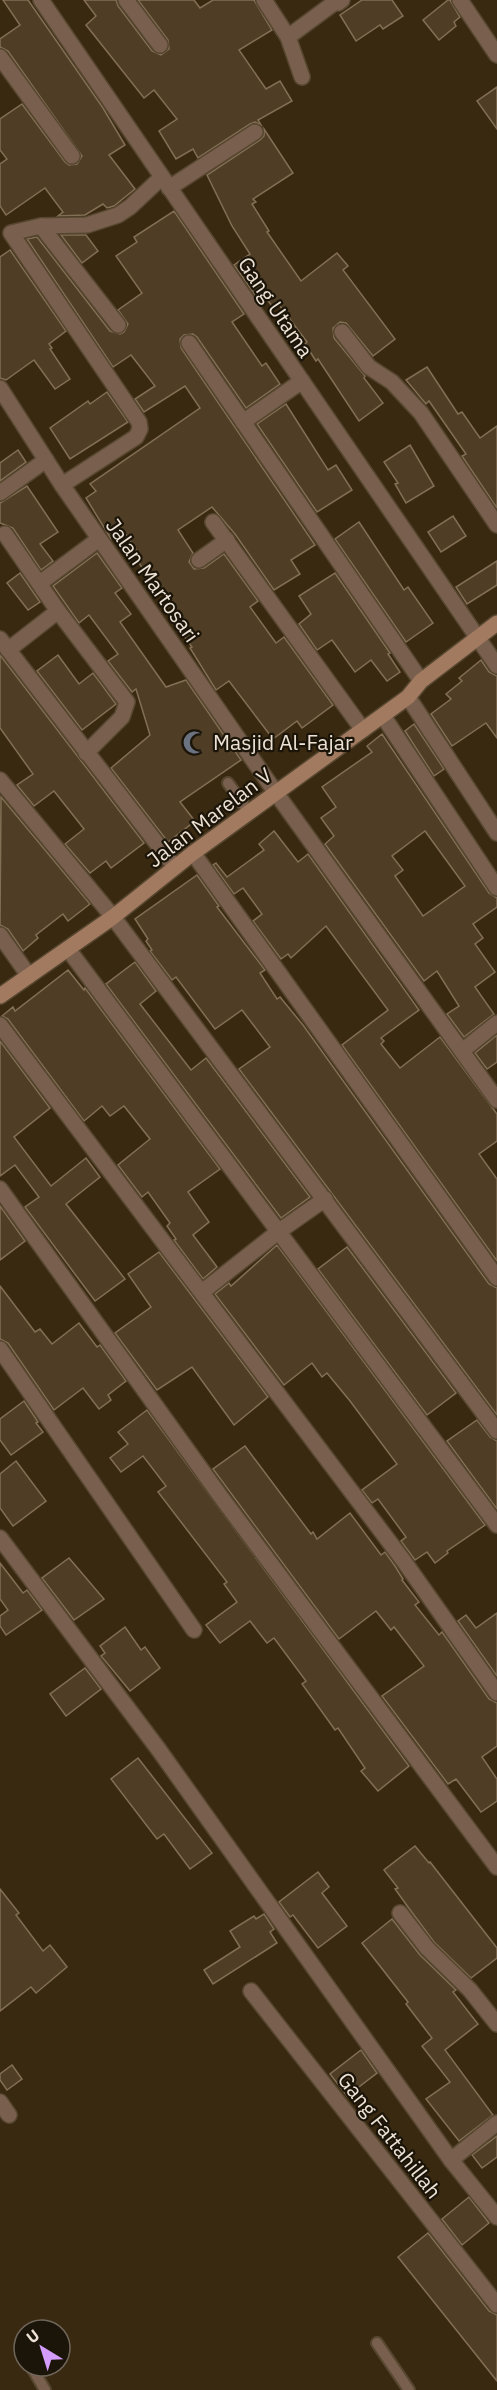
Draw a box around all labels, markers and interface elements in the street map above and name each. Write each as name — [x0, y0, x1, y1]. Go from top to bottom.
street label: Gang Utama — [232, 251, 320, 363]
street label: Jalan Martosari — [100, 512, 206, 648]
place label: Masjid Al-Fajar — [213, 728, 353, 756]
mosque icon: Masjid Al-Fajar — [182, 729, 208, 755]
street label: Jalan Marelan V — [141, 761, 277, 873]
street label: Gang Fattahillah — [332, 2066, 448, 2204]
north arrow — [12, 2318, 72, 2378]
text: U — [22, 2325, 43, 2347]

